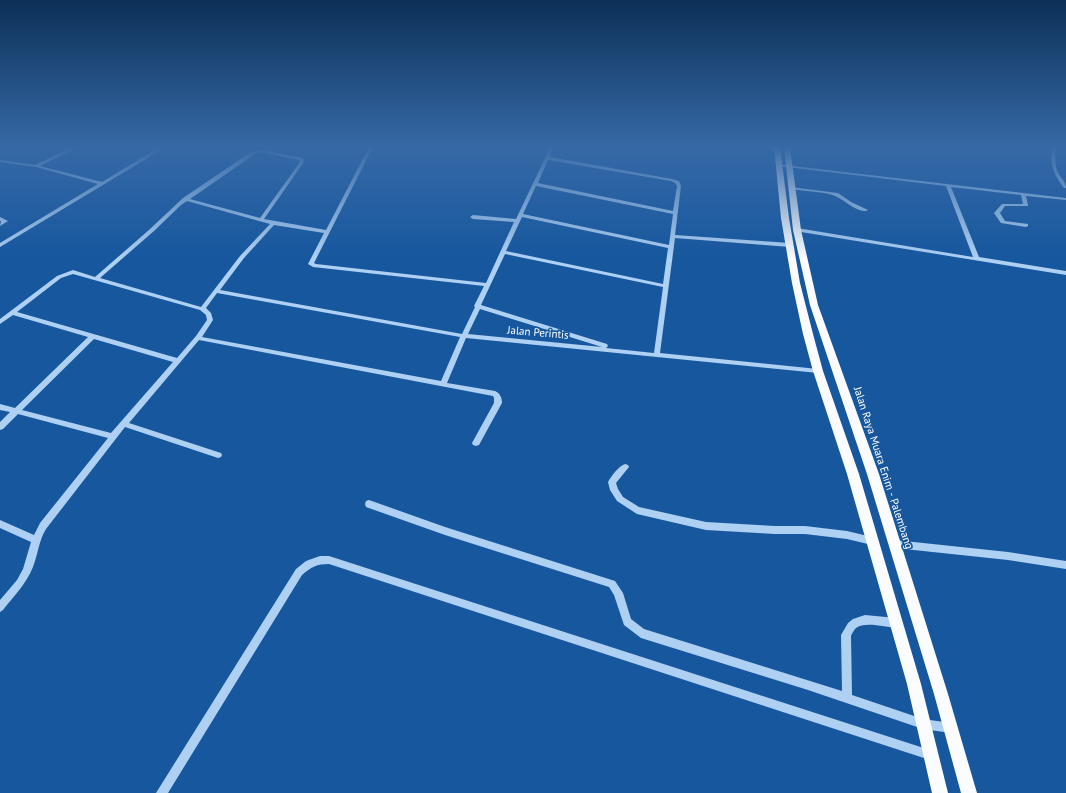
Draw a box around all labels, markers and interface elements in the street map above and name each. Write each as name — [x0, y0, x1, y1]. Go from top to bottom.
street label: Jalan Perintis — [507, 324, 569, 342]
street label: Jalan Raya Muara Enim - Palembang — [850, 385, 916, 551]

